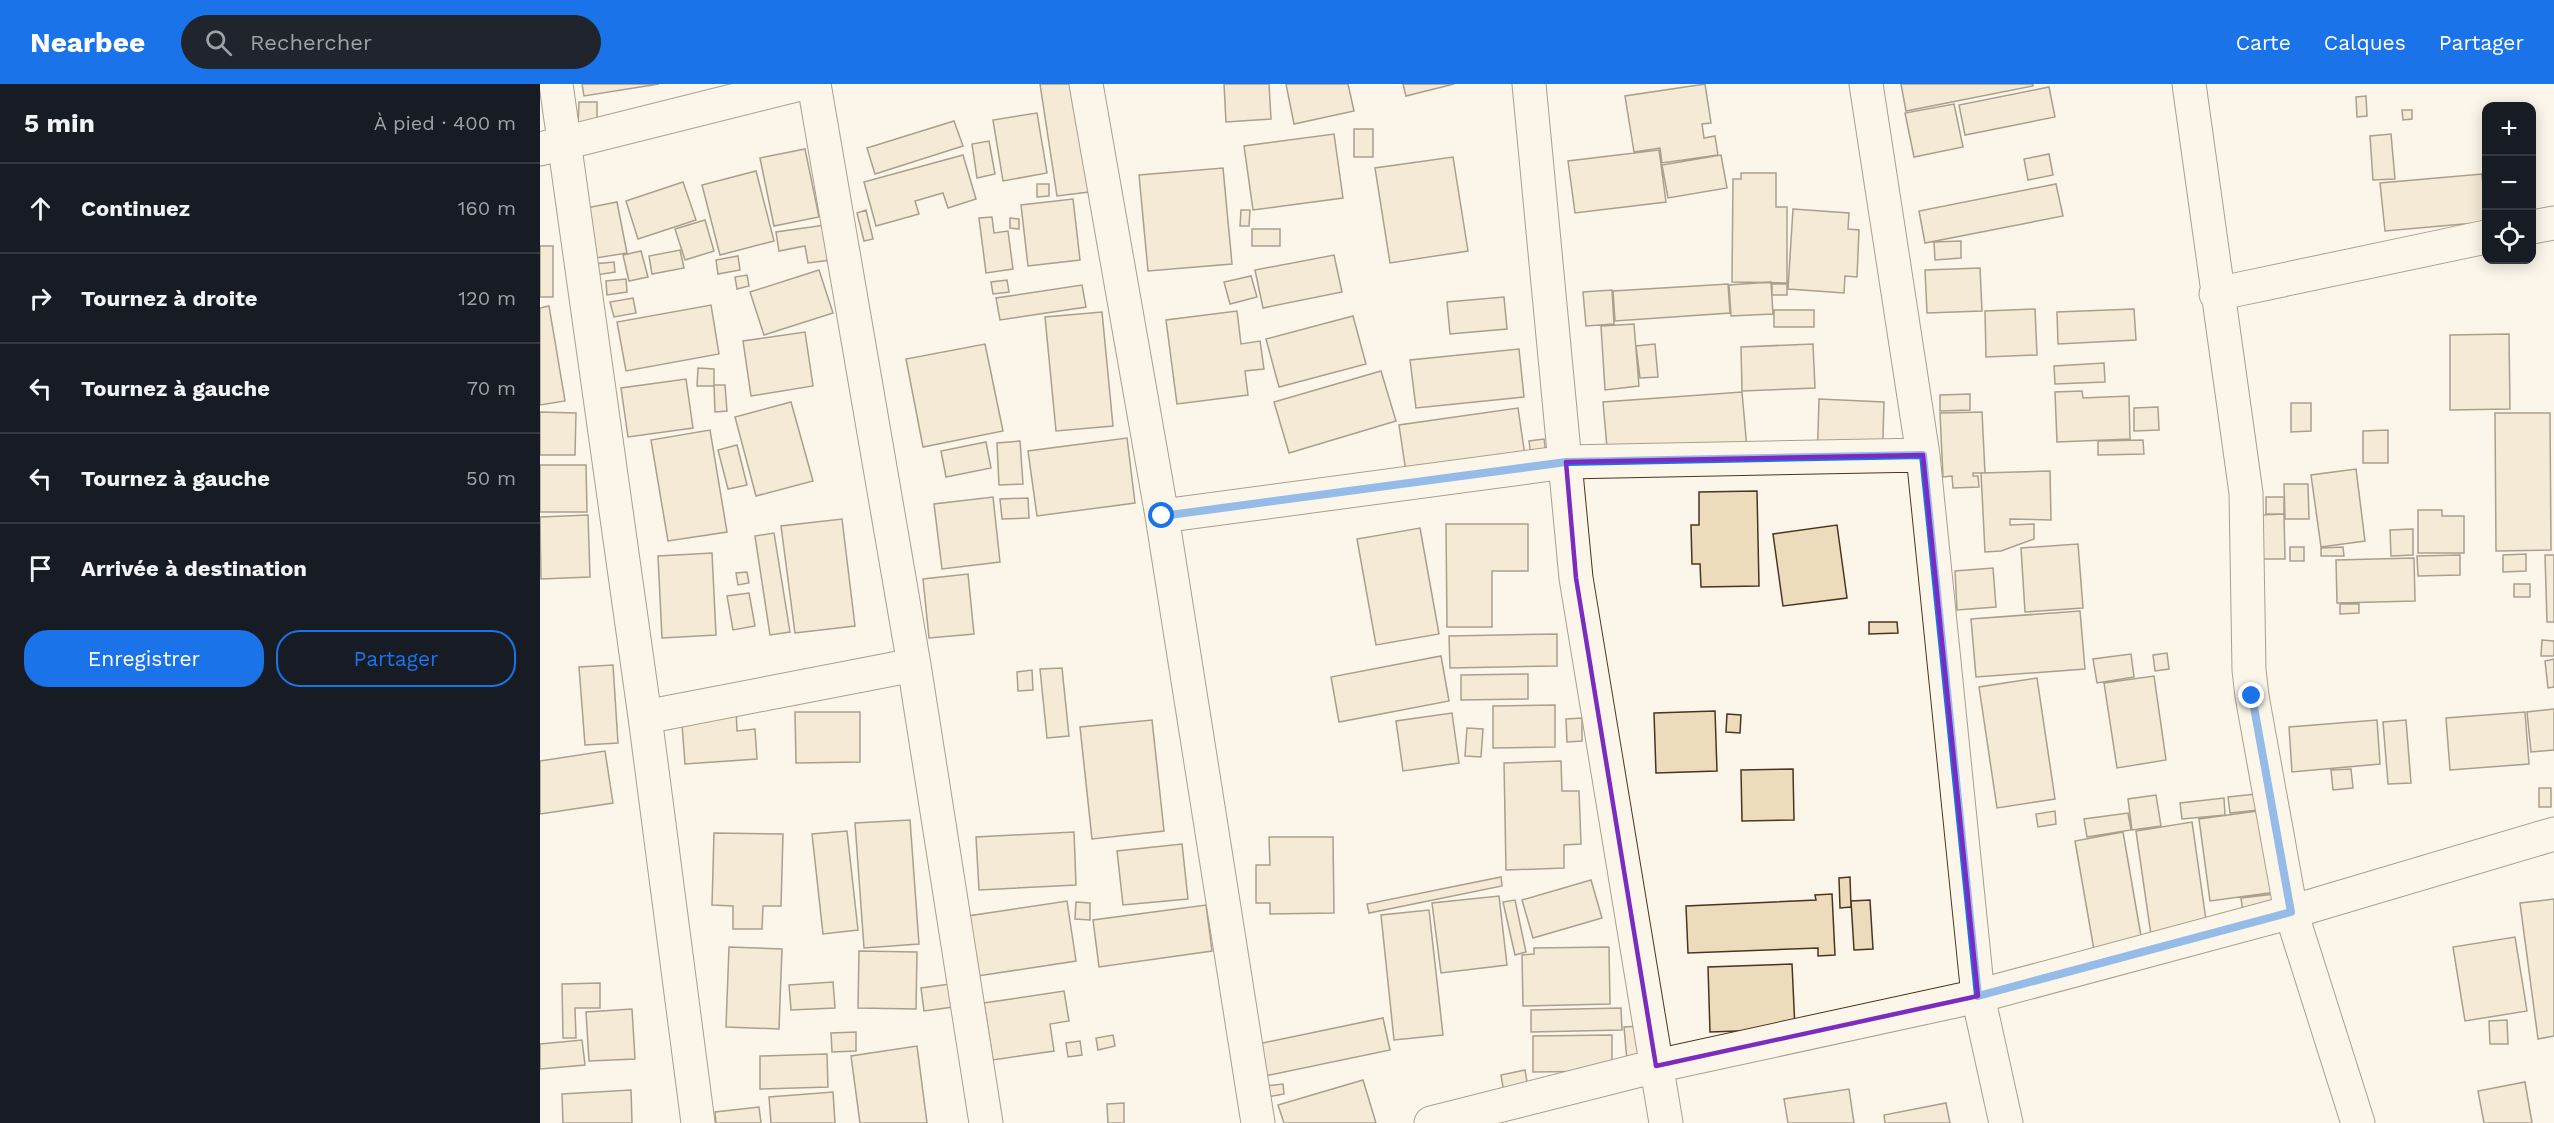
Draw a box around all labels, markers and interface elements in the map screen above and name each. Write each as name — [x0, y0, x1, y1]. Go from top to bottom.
search box — [181, 15, 601, 69]
text: Nearbee — [30, 26, 145, 59]
icon: search — [202, 26, 235, 59]
text: Rechercher — [250, 30, 372, 55]
text: Carte — [2236, 30, 2291, 55]
text: Calques — [2324, 30, 2406, 55]
text: Partager — [2439, 30, 2524, 55]
map controls — [2482, 102, 2536, 264]
button: + — [2482, 102, 2536, 156]
text: 5 min — [24, 108, 95, 138]
text: À pied · 400 m — [374, 111, 516, 135]
button: − — [2482, 156, 2536, 210]
icon: ahead — [24, 192, 57, 225]
text: Continuez — [81, 196, 190, 221]
text: 160 m — [458, 196, 516, 220]
button: locate — [2482, 210, 2536, 264]
icon: right — [24, 282, 57, 315]
text: Tournez à droite — [81, 286, 258, 311]
text: 120 m — [458, 286, 516, 310]
icon: left — [24, 372, 57, 405]
text: Tournez à gauche — [81, 376, 270, 401]
text: 70 m — [467, 376, 516, 400]
icon: left — [24, 462, 57, 495]
text: Tournez à gauche — [81, 466, 270, 491]
text: 50 m — [466, 466, 516, 490]
route start — [1148, 502, 1174, 528]
icon: arrive — [24, 552, 57, 585]
text: Arrivée à destination — [81, 556, 307, 581]
button: Enregistrer — [24, 630, 264, 687]
button: Partager — [276, 630, 516, 687]
route end — [2238, 682, 2264, 708]

